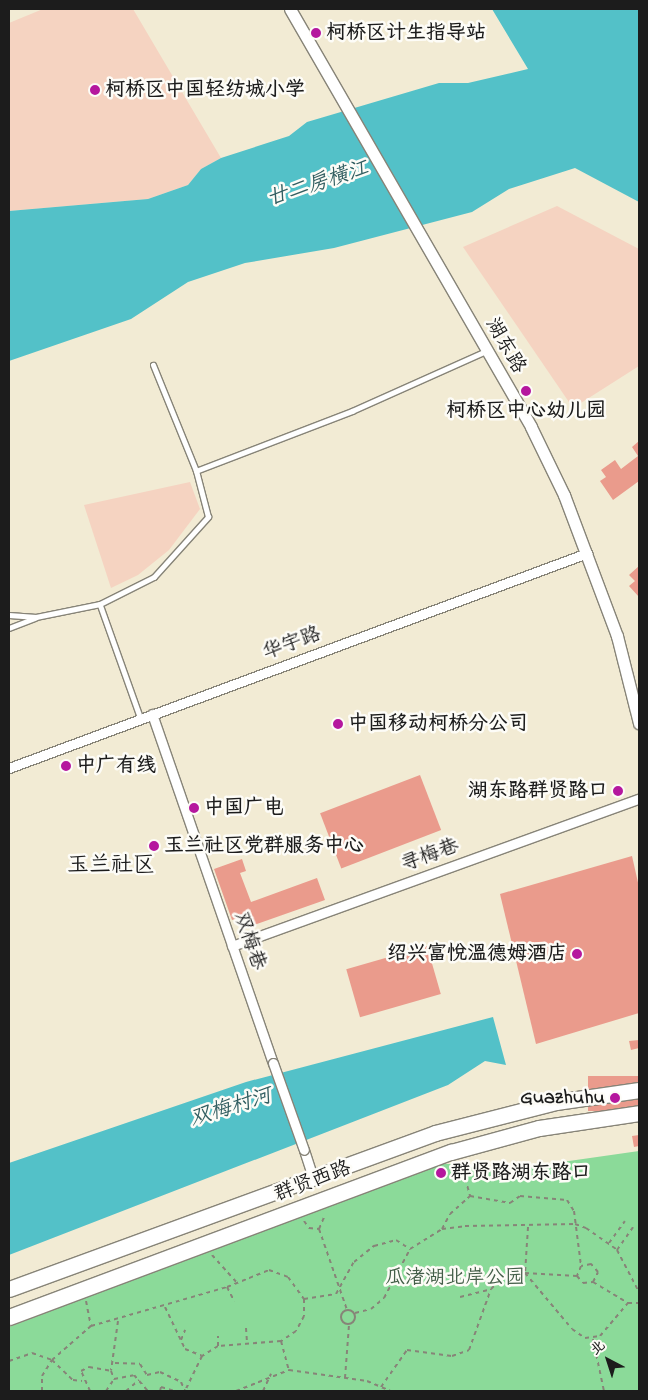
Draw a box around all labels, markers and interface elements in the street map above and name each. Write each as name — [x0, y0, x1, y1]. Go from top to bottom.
place label: 柯桥区计生指导站 — [326, 21, 486, 45]
marker: 柯桥区计生指导站 — [310, 27, 322, 39]
place label: 柯桥区中国轻纺城小学 — [105, 78, 305, 102]
marker: 柯桥区中国轻纺城小学 — [89, 84, 101, 96]
water label: 廿二房横江 — [264, 156, 372, 212]
street label: 湖东路 — [480, 314, 530, 378]
marker: 柯桥区中心幼儿园 — [520, 385, 532, 397]
place label: 柯桥区中心幼儿园 — [446, 399, 606, 423]
street label: 华宇路 — [260, 622, 324, 666]
place label: 中国移动柯桥分公司 — [348, 712, 528, 736]
marker: 中国移动柯桥分公司 — [332, 718, 344, 730]
place label: 中广有线 — [76, 754, 156, 778]
marker: 中广有线 — [60, 760, 72, 772]
place label: 湖东路群贤路口 — [468, 779, 608, 803]
marker: 湖东路群贤路口 — [612, 785, 624, 797]
place label: 中国广电 — [204, 796, 284, 820]
marker: 中国广电 — [188, 802, 200, 814]
place label: 玉兰社区党群服务中心 — [164, 834, 364, 858]
street label: 寻梅巷 — [398, 834, 462, 878]
marker: 玉兰社区党群服务中心 — [148, 840, 160, 852]
district label: 玉兰社区 — [67, 854, 155, 880]
street label: 双梅巷 — [228, 909, 270, 973]
place label: 绍兴富悦温德姆酒店 — [387, 942, 567, 966]
marker: 绍兴富悦温德姆酒店 — [571, 948, 583, 960]
water label: 双梅村河 — [187, 1084, 275, 1132]
place label: Guazhuhu — [520, 1086, 605, 1110]
marker: Guazhuhu — [609, 1092, 621, 1104]
street label: 群贤西路 — [271, 1156, 355, 1208]
place label: 群贤路湖东路口 — [451, 1161, 591, 1185]
marker: 群贤路湖东路口 — [435, 1167, 447, 1179]
park label: 瓜渚湖北岸公园 — [385, 1266, 525, 1290]
north arrow — [583, 1335, 633, 1385]
text: 北 — [586, 1336, 610, 1361]

